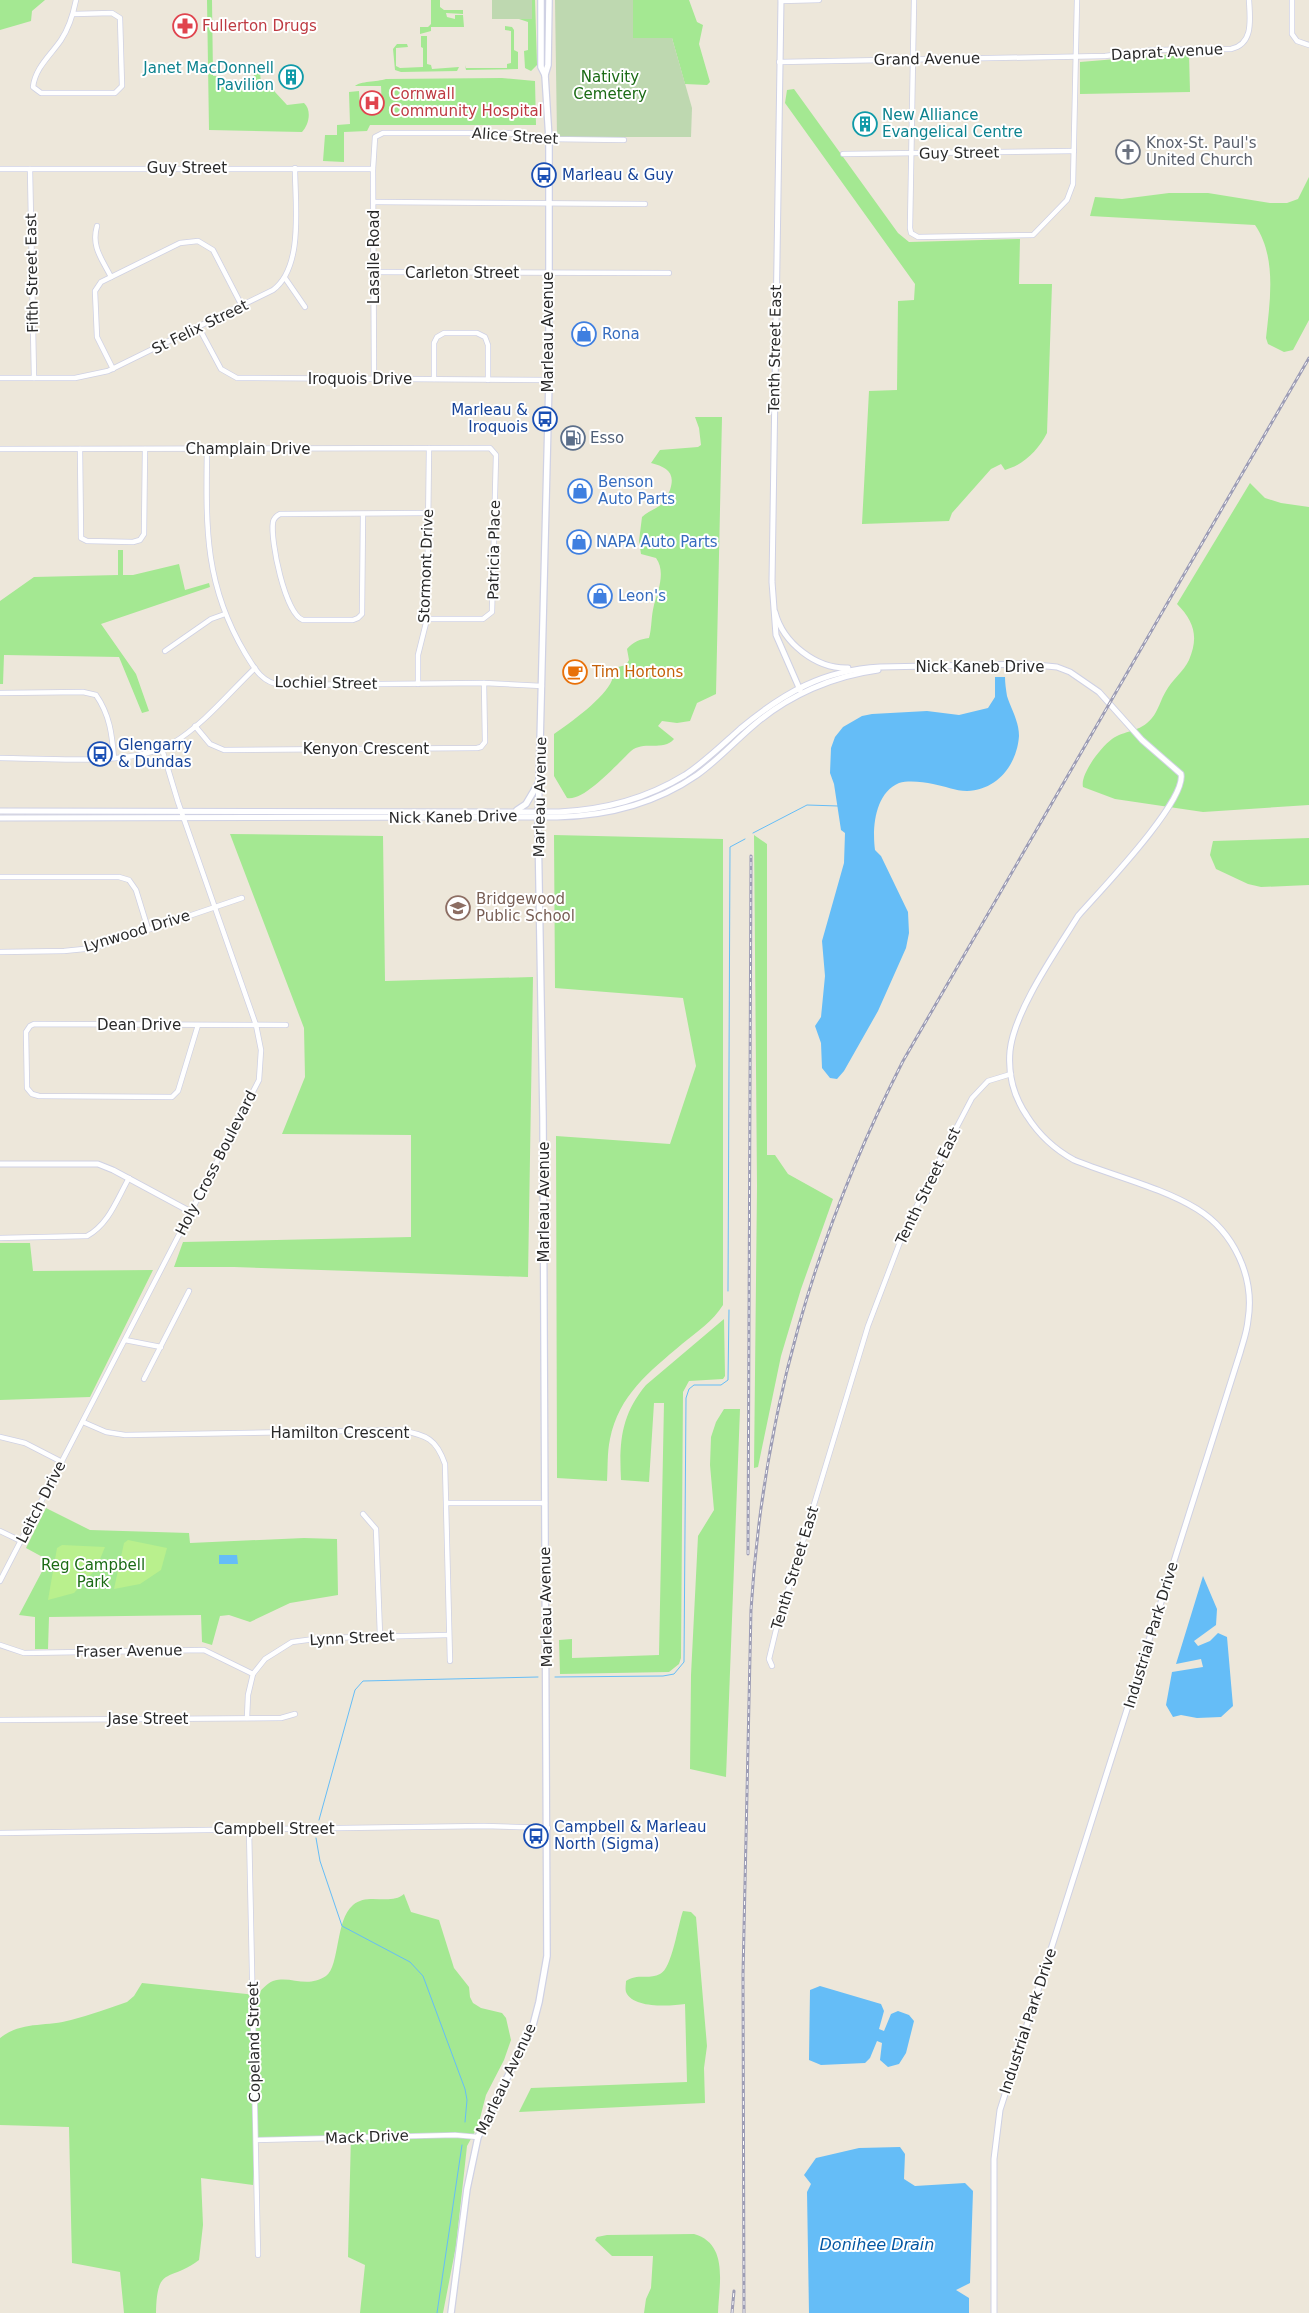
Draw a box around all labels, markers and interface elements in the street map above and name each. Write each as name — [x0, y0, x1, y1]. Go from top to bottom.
pharmacy icon: Fullerton Drugs — [172, 13, 198, 39]
place label: Fullerton Drugs — [202, 17, 317, 35]
street label: Daprat Avenue — [1111, 40, 1223, 64]
street label: Grand Avenue — [874, 49, 980, 69]
place label: Janet MacDonnell Pavilion — [142, 59, 274, 94]
building icon: Janet MacDonnell Pavilion — [278, 64, 304, 90]
park label: Nativity Cemetery — [573, 68, 647, 103]
place label: Cornwall Community Hospital — [390, 85, 543, 120]
hospital icon: Cornwall Community Hospital — [359, 90, 385, 116]
place label: New Alliance Evangelical Centre — [882, 106, 1023, 141]
building icon: New Alliance Evangelical Centre — [852, 111, 878, 137]
street label: Alice Street — [471, 124, 559, 148]
place label: Knox-St. Paul's United Church — [1146, 134, 1257, 169]
church icon: Knox-St. Paul's United Church — [1115, 139, 1141, 165]
street label: Guy Street — [919, 143, 999, 163]
street label: Guy Street — [147, 159, 227, 177]
bus stop icon: Marleau & Guy — [531, 162, 557, 188]
place label: Marleau & Guy — [562, 166, 674, 184]
street label: Lasalle Road — [365, 210, 383, 304]
street label: Fifth Street East — [22, 213, 42, 333]
street label: Carleton Street — [405, 264, 519, 282]
street label: Marleau Avenue — [539, 272, 557, 392]
street label: Tenth Street East — [765, 285, 785, 414]
street label: St Felix Street — [149, 296, 251, 358]
shop icon: Rona — [571, 321, 597, 347]
place label: Rona — [602, 325, 640, 343]
street label: Iroquois Drive — [308, 370, 412, 388]
place label: Marleau & Iroquois — [451, 401, 528, 436]
bus stop icon: Marleau & Iroquois — [532, 406, 558, 432]
fuel station icon: Esso — [560, 425, 586, 451]
place label: Esso — [590, 429, 624, 447]
street label: Champlain Drive — [185, 440, 311, 458]
place label: Benson Auto Parts — [598, 473, 675, 508]
shop icon: Benson Auto Parts — [567, 478, 593, 504]
street label: Patricia Place — [484, 500, 504, 600]
street label: Stormont Drive — [415, 509, 437, 623]
shop icon: NAPA Auto Parts — [566, 529, 592, 555]
place label: NAPA Auto Parts — [596, 533, 718, 551]
shop icon: Leon's — [587, 583, 613, 609]
place label: Leon's — [618, 587, 666, 605]
street label: Nick Kaneb Drive — [916, 658, 1044, 676]
cafe icon: Tim Hortons — [562, 659, 588, 685]
place label: Tim Hortons — [591, 663, 683, 681]
street label: Lochiel Street — [274, 673, 378, 693]
place label: Glengarry & Dundas — [118, 736, 192, 771]
street label: Marleau Avenue — [530, 736, 550, 858]
street label: Kenyon Crescent — [303, 740, 429, 758]
bus stop icon: Glengarry & Dundas — [87, 741, 113, 767]
street label: Nick Kaneb Drive — [388, 807, 518, 827]
place label: Bridgewood Public School — [476, 890, 575, 925]
school or university icon: Bridgewood Public School — [445, 895, 471, 921]
street label: Lynwood Drive — [82, 906, 192, 956]
street label: Dean Drive — [97, 1016, 181, 1034]
street label: Holy Cross Boulevard — [172, 1088, 260, 1238]
street label: Tenth Street East — [891, 1124, 964, 1248]
street label: Marleau Avenue — [535, 1142, 553, 1262]
street label: Hamilton Crescent — [271, 1424, 410, 1442]
street label: Leitch Drive — [13, 1458, 69, 1546]
street label: Tenth Street East — [767, 1504, 822, 1633]
street label: Marleau Avenue — [536, 1546, 556, 1668]
park label: Reg Campbell Park — [41, 1556, 145, 1591]
street label: Industrial Park Drive — [1120, 1560, 1182, 1710]
street label: Lynn Street — [309, 1627, 395, 1649]
street label: Fraser Avenue — [76, 1641, 182, 1661]
street label: Jase Street — [106, 1710, 189, 1728]
place label: Campbell & Marleau North (Sigma) — [554, 1818, 707, 1853]
street label: Campbell Street — [213, 1820, 335, 1838]
bus stop icon: Campbell & Marleau North (Sigma) — [523, 1823, 549, 1849]
street label: Industrial Park Drive — [996, 1946, 1060, 2096]
street label: Copeland Street — [244, 1981, 264, 2103]
street label: Marleau Avenue — [472, 2020, 540, 2138]
street label: Mack Drive — [325, 2127, 409, 2147]
water label: Donihee Drain — [820, 2235, 934, 2254]

